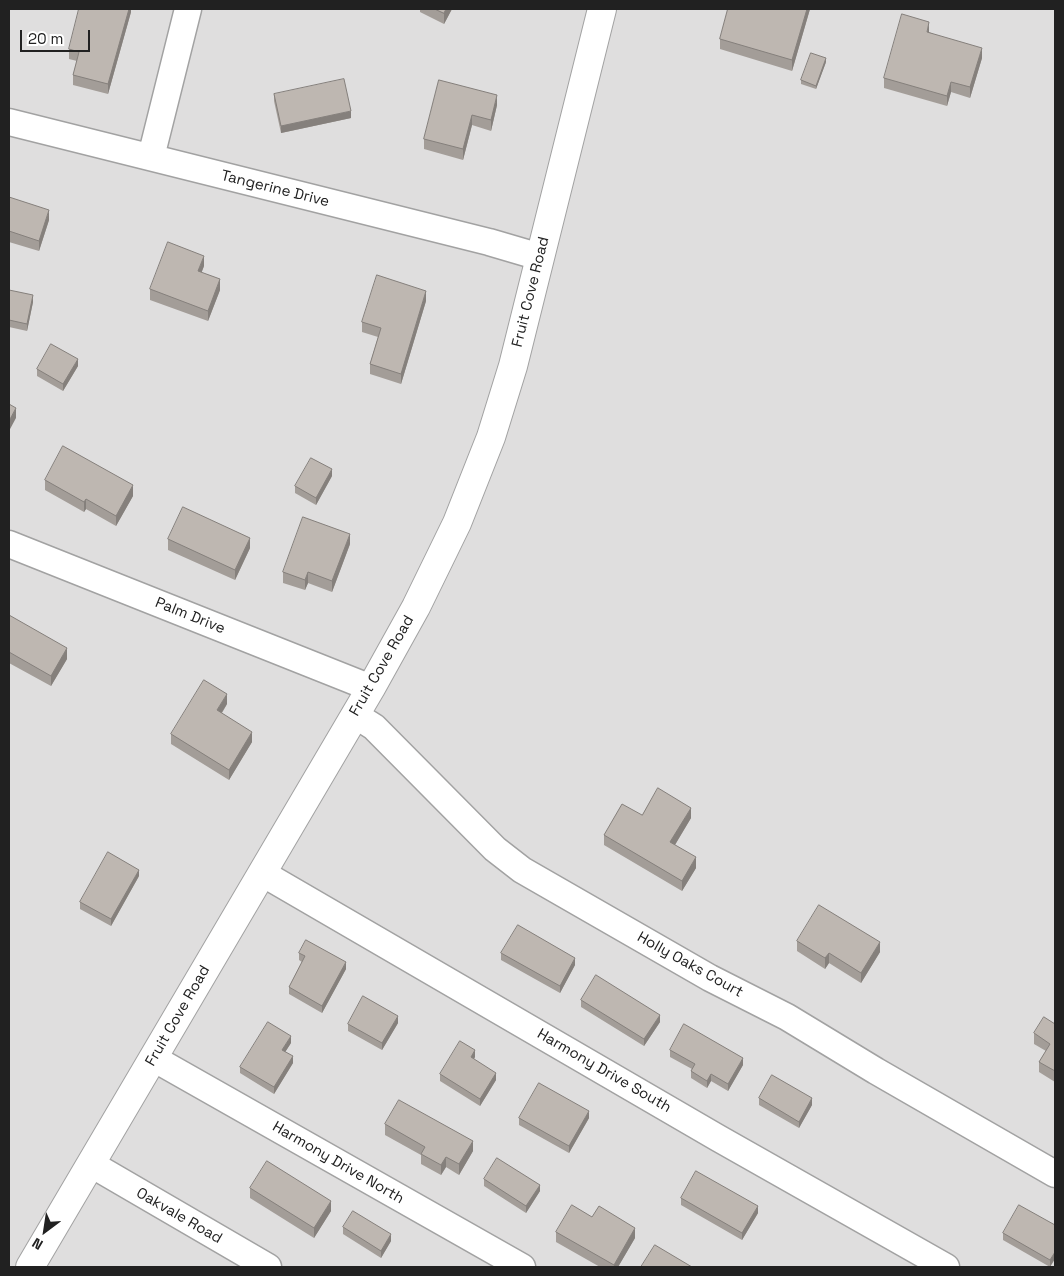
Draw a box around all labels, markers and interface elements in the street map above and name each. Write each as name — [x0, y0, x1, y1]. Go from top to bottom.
scale bar — [22, 20, 92, 52]
text: 20 m — [28, 29, 63, 48]
street label: Tangerine Drive — [219, 167, 331, 211]
street label: Fruit Cove Road — [509, 235, 553, 349]
street label: Palm Drive — [152, 594, 228, 638]
street label: Fruit Cove Road — [346, 612, 418, 720]
street label: Holly Oaks Court — [634, 928, 746, 1002]
street label: Fruit Cove Road — [142, 962, 214, 1070]
street label: Harmony Drive South — [534, 1025, 674, 1117]
street label: Harmony Drive North — [269, 1118, 407, 1208]
street label: Oakvale Road — [133, 1184, 225, 1248]
north arrow — [20, 1206, 70, 1256]
text: N — [29, 1234, 46, 1254]

